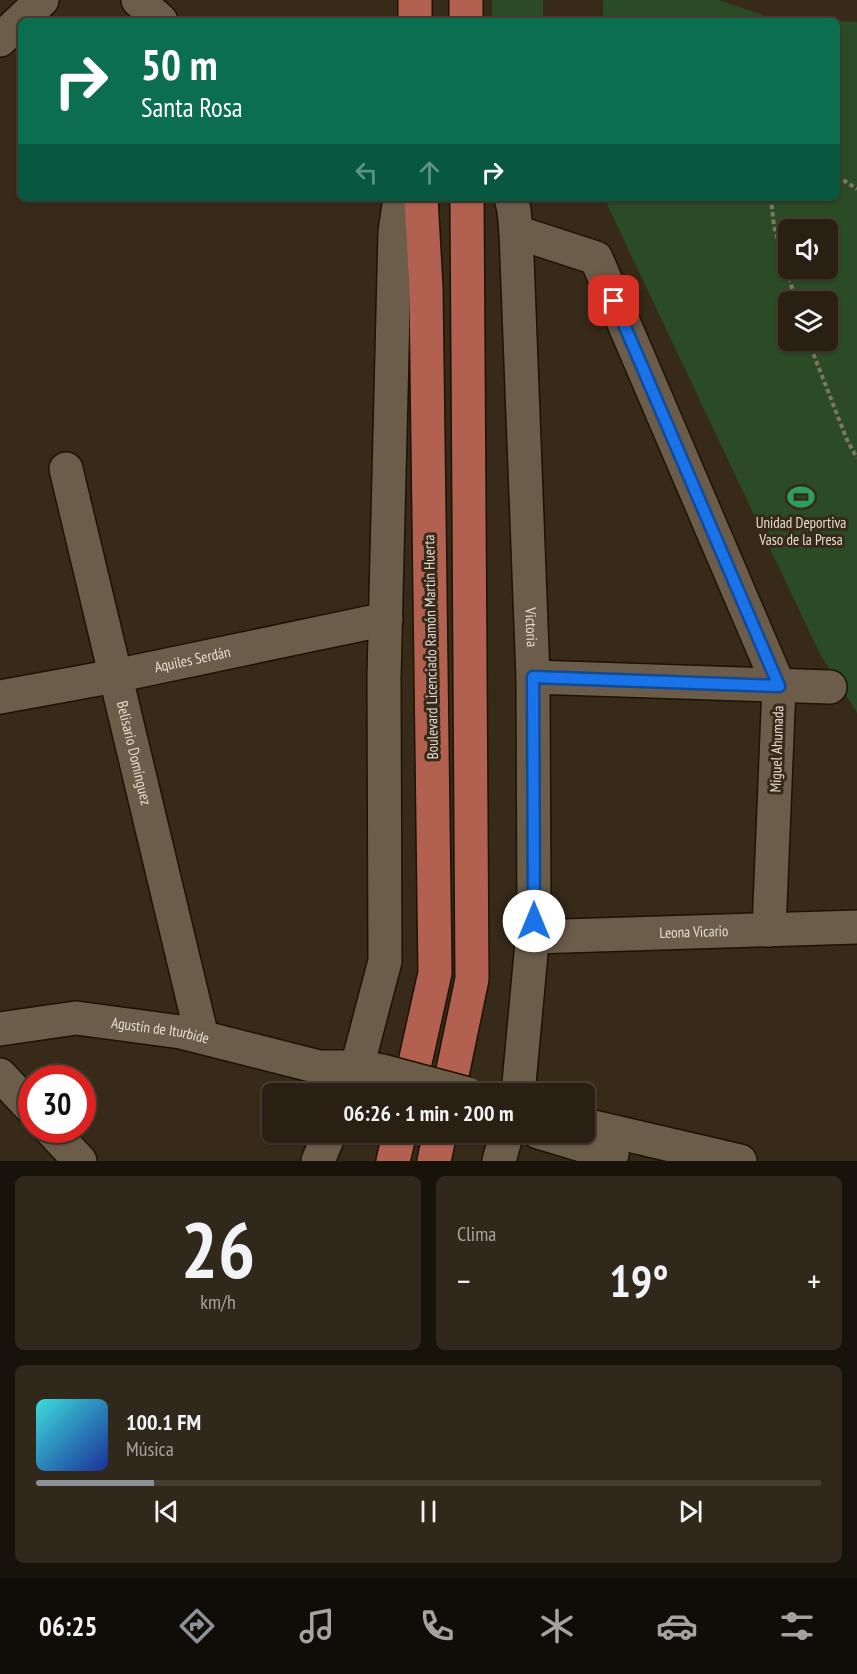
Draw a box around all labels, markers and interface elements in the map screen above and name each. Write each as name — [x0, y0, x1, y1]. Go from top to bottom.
text: 50 m — [141, 37, 218, 92]
icon: right — [42, 42, 120, 120]
text: Santa Rosa — [141, 90, 243, 124]
icon: left — [350, 156, 383, 189]
icon: ahead — [413, 156, 446, 189]
icon: right — [476, 156, 509, 189]
map controls — [778, 219, 838, 351]
button: sound — [778, 219, 838, 279]
pin — [588, 275, 639, 326]
icon: arrive — [597, 284, 630, 317]
button: layers — [778, 291, 838, 351]
sports icon: Unidad Deportiva Vaso de la Presa — [786, 482, 816, 512]
place label: Unidad Deportiva Vaso de la Presa — [756, 513, 846, 549]
street label: Boulevard Licenciado Ramón Martín Huerta — [419, 534, 442, 760]
street label: Victoria — [521, 606, 542, 647]
street label: Aquiles Serdán — [153, 642, 232, 676]
street label: Belisario Domínguez — [113, 699, 156, 807]
street label: Miguel Ahumada — [765, 705, 788, 793]
position arrow — [502, 889, 566, 953]
street label: Leona Vicario — [659, 921, 729, 942]
street label: Agustín de Iturbide — [110, 1013, 211, 1048]
speed limit sign: 30 — [18, 1065, 96, 1143]
text: 06:26 · 1 min · 200 m — [343, 1099, 514, 1127]
text: 26 — [181, 1199, 255, 1300]
text: Clima — [457, 1221, 496, 1247]
text: 19° — [609, 1251, 669, 1309]
text: − — [457, 1259, 471, 1302]
text: + — [807, 1259, 821, 1302]
text: km/h — [200, 1289, 236, 1315]
text: 100.1 FM — [126, 1408, 201, 1436]
text: Música — [126, 1436, 174, 1462]
icon: previous — [150, 1495, 183, 1528]
icon: pause — [412, 1495, 445, 1528]
icon: next — [674, 1495, 707, 1528]
icon: directions — [176, 1605, 218, 1647]
icon: music — [296, 1605, 338, 1647]
icon: phone — [416, 1605, 458, 1647]
icon: climate — [536, 1605, 578, 1647]
icon: car — [656, 1605, 698, 1647]
icon: filters — [776, 1605, 818, 1647]
text: 06:25 — [39, 1609, 97, 1643]

